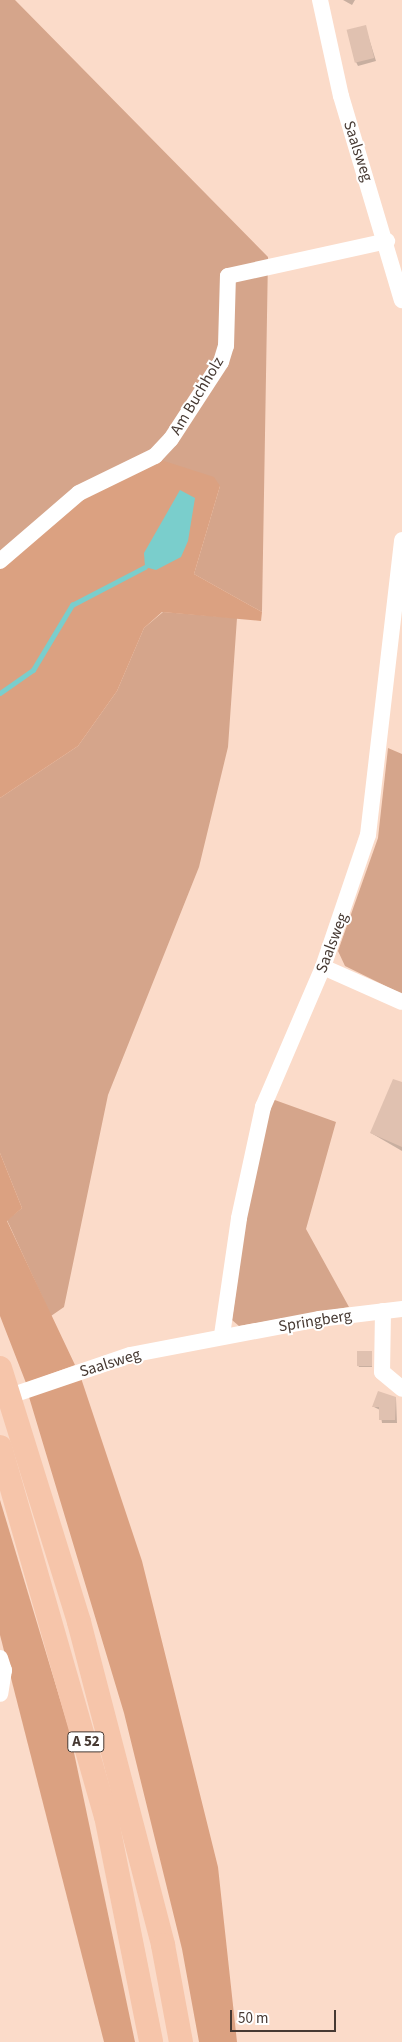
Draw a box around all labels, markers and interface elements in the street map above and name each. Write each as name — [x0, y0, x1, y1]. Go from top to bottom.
street label: Saalsweg — [339, 118, 377, 184]
street label: Am Buchholz — [166, 354, 228, 438]
street label: Saalsweg — [312, 910, 352, 976]
street label: Springberg — [277, 1306, 353, 1336]
street label: Saalsweg — [77, 1345, 143, 1381]
road number: A 52 — [67, 1730, 105, 1754]
scale bar — [232, 2000, 338, 2032]
text: 50 m — [238, 2008, 268, 2029]

